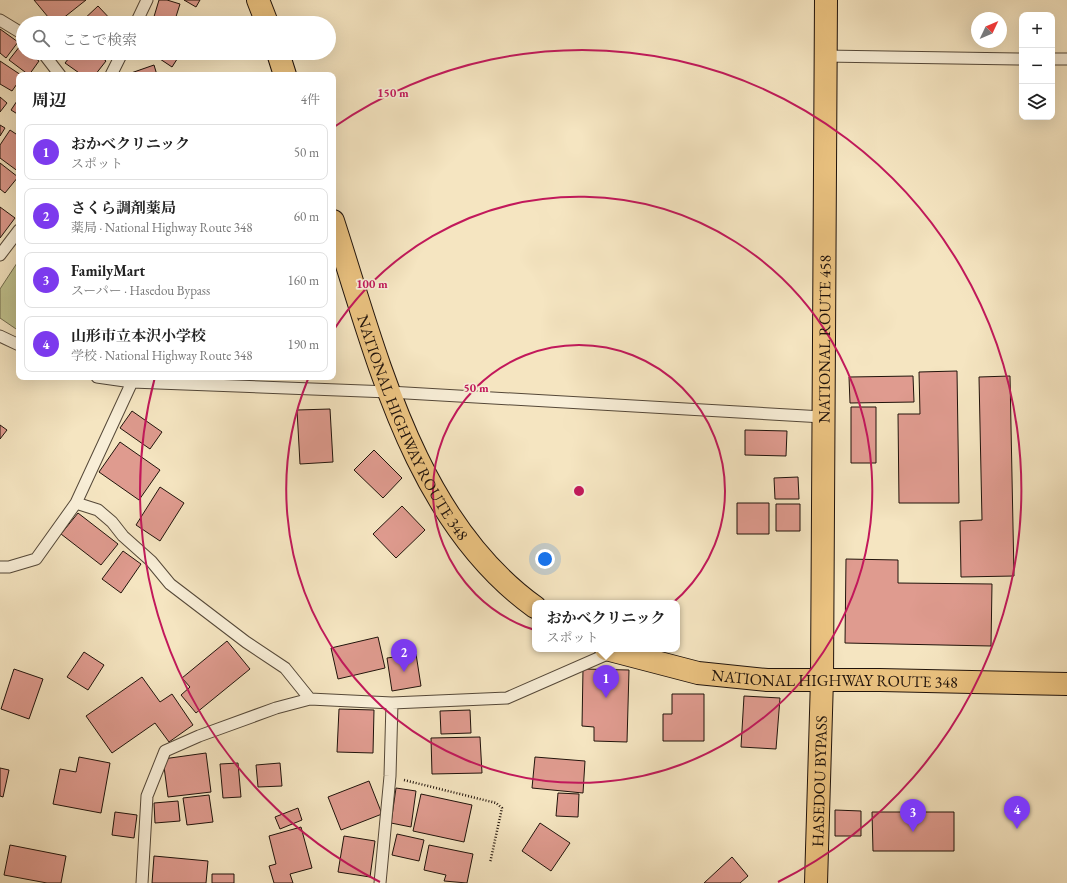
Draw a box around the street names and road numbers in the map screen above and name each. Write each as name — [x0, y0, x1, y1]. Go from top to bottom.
street label: NATIONAL ROUTE 458 — [814, 254, 836, 423]
street label: NATIONAL HIGHWAY ROUTE 348 — [352, 312, 473, 545]
street label: NATIONAL HIGHWAY ROUTE 348 — [711, 664, 958, 693]
street label: HASEDOU BYPASS — [807, 715, 832, 847]

